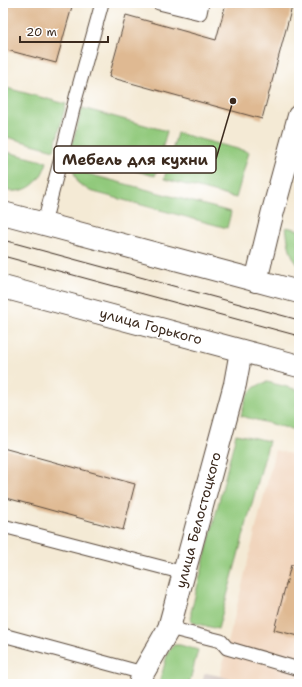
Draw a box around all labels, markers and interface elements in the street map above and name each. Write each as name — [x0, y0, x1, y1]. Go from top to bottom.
scale bar — [20, 18, 108, 44]
text: 20 m — [26, 24, 57, 40]
callout: Мебель для кухни — [54, 146, 216, 173]
text: Мебель для кухни — [62, 150, 209, 170]
street label: улица Горького — [98, 304, 204, 348]
street label: улица Белостоцкого — [171, 450, 225, 590]

